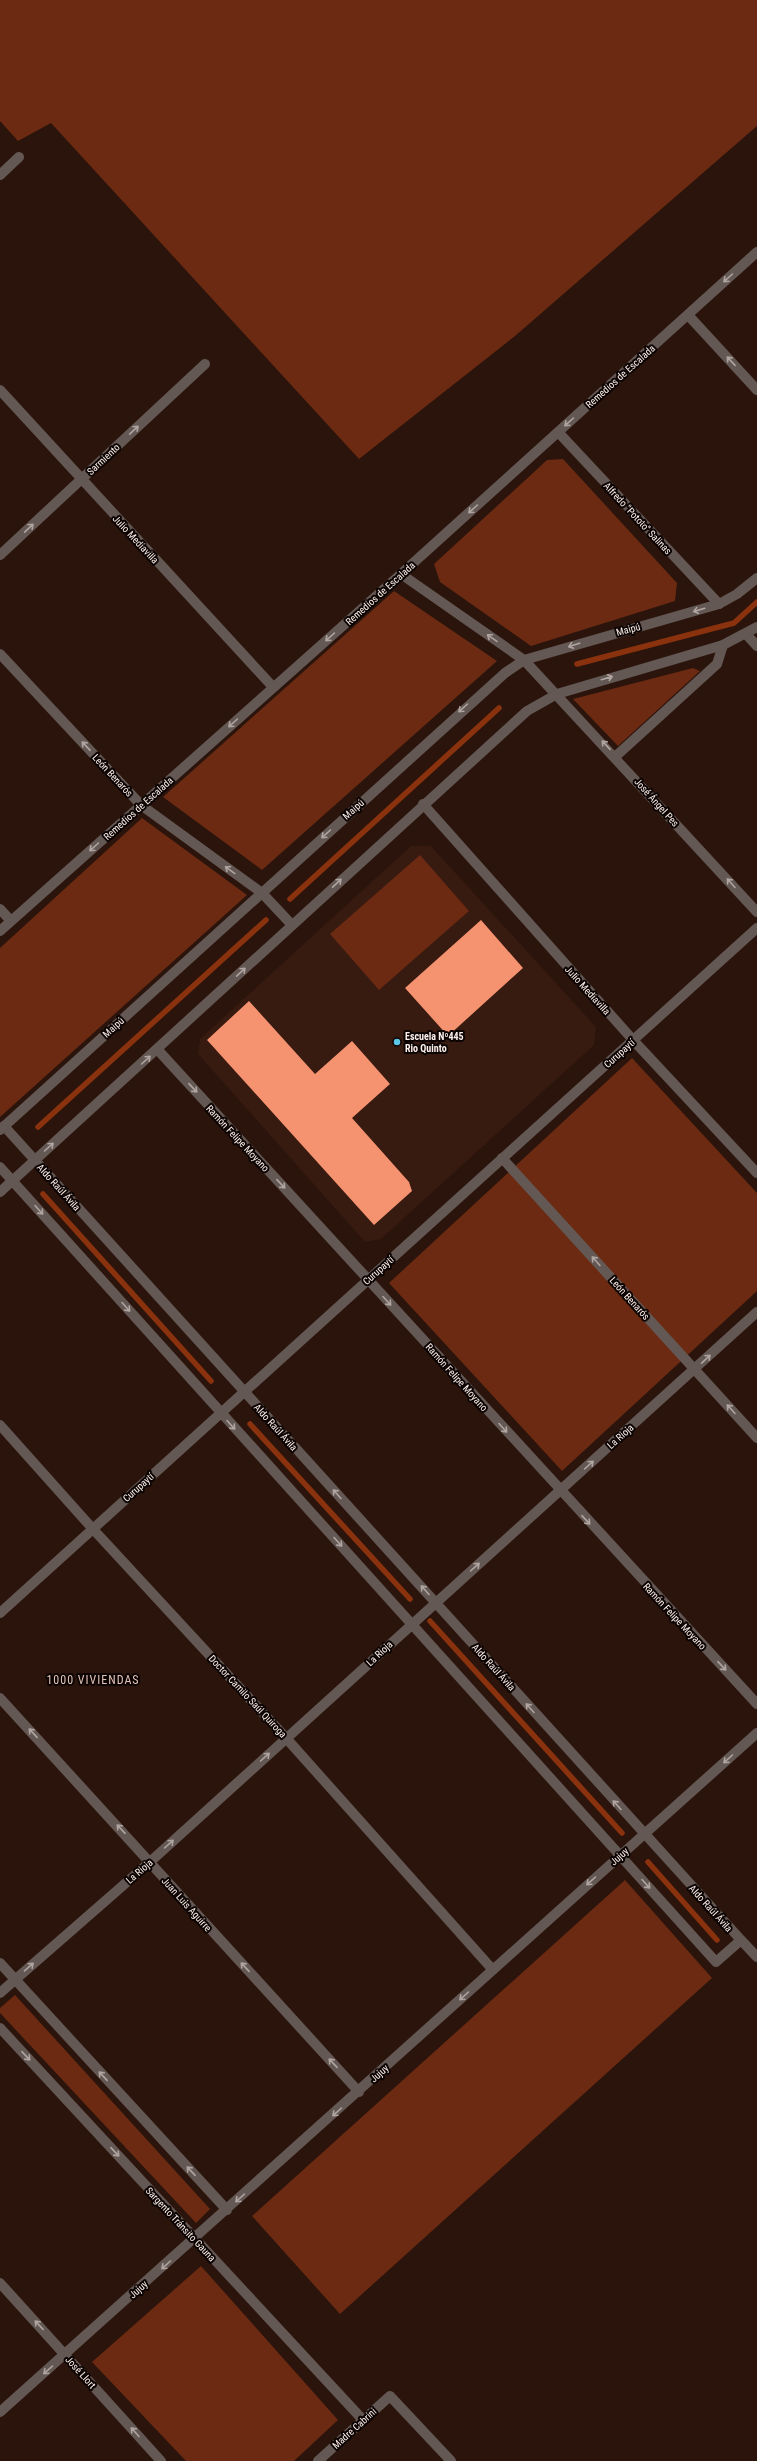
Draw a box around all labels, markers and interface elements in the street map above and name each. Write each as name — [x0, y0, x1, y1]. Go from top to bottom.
one-way arrow — [723, 274, 733, 283]
street label: Remedios de Escalada — [584, 342, 657, 410]
one-way arrow — [726, 356, 735, 366]
one-way arrow — [564, 417, 574, 426]
one-way arrow — [129, 425, 139, 435]
street label: Sarmiento — [85, 442, 122, 477]
street label: Alfredo "Pototo" Salinas — [601, 480, 674, 557]
one-way arrow — [468, 504, 478, 514]
street label: Julio Mediavilla — [111, 513, 161, 566]
one-way arrow — [23, 524, 34, 533]
street label: Remedios de Escalada — [344, 559, 417, 627]
one-way arrow — [693, 607, 706, 614]
street label: Maipú — [615, 621, 641, 638]
one-way arrow — [325, 632, 335, 642]
one-way arrow — [487, 634, 498, 642]
one-way arrow — [568, 642, 581, 649]
one-way arrow — [601, 674, 614, 681]
one-way arrow — [458, 704, 468, 713]
one-way arrow — [228, 719, 238, 728]
one-way arrow — [601, 740, 610, 751]
one-way arrow — [81, 741, 91, 751]
street label: León Benarós — [90, 752, 135, 799]
street label: Remedios de Escalada — [102, 774, 175, 842]
street label: José Ángel Pes — [632, 775, 682, 829]
street label: Maipú — [341, 797, 366, 822]
one-way arrow — [321, 829, 331, 839]
one-way arrow — [89, 843, 99, 852]
one-way arrow — [225, 865, 236, 874]
one-way arrow — [726, 878, 735, 888]
one-way arrow — [332, 879, 342, 888]
street label: Julio Mediavilla — [563, 964, 613, 1017]
one-way arrow — [236, 967, 247, 976]
street label: Maipú — [101, 1015, 126, 1040]
place label: Escuela Nº445 Rio Quinto — [405, 1031, 464, 1054]
street label: Curupaytí — [602, 1036, 637, 1070]
marker: Escuela Nº445 Rio Quinto — [392, 1037, 402, 1047]
one-way arrow — [140, 1055, 151, 1064]
one-way arrow — [188, 1083, 197, 1093]
street label: Ramón Felipe Moyano — [204, 1103, 271, 1174]
one-way arrow — [44, 1142, 54, 1152]
street label: Aldo Raúl Ávila — [35, 1161, 83, 1213]
one-way arrow — [276, 1179, 285, 1189]
one-way arrow — [35, 1205, 44, 1215]
street label: Curupaytí — [361, 1253, 396, 1287]
one-way arrow — [591, 1256, 601, 1266]
street label: León Benarós — [608, 1275, 652, 1322]
one-way arrow — [383, 1296, 392, 1306]
one-way arrow — [121, 1302, 130, 1312]
street label: Ramón Felipe Moyano — [423, 1341, 490, 1413]
one-way arrow — [701, 1354, 711, 1363]
street label: Aldo Raúl Ávila — [252, 1401, 300, 1453]
one-way arrow — [726, 1403, 735, 1414]
one-way arrow — [226, 1420, 236, 1430]
street label: La Rioja — [605, 1422, 636, 1451]
one-way arrow — [498, 1423, 508, 1433]
one-way arrow — [583, 1460, 594, 1469]
street label: Curupaytí — [121, 1470, 156, 1504]
one-way arrow — [333, 1489, 342, 1499]
one-way arrow — [582, 1514, 591, 1525]
one-way arrow — [333, 1536, 342, 1547]
one-way arrow — [470, 1562, 480, 1572]
street label: Ramón Felipe Moyano — [641, 1581, 708, 1652]
one-way arrow — [421, 1586, 430, 1596]
street label: La Rioja — [364, 1638, 395, 1668]
street label: Aldo Raúl Ávila — [470, 1641, 518, 1693]
street label: Doctor Camilo Saúl Quiroga — [207, 1653, 289, 1740]
one-way arrow — [717, 1661, 726, 1671]
district label: 1000 VIVIENDAS — [46, 1673, 140, 1687]
one-way arrow — [526, 1703, 535, 1713]
one-way arrow — [28, 1728, 37, 1738]
one-way arrow — [260, 1752, 270, 1762]
one-way arrow — [723, 1754, 733, 1763]
one-way arrow — [613, 1799, 622, 1810]
one-way arrow — [117, 1824, 126, 1834]
one-way arrow — [164, 1840, 174, 1849]
street label: Jujuy — [608, 1845, 631, 1867]
street label: La Rioja — [124, 1857, 155, 1886]
street label: Juan Luis Aguirre — [160, 1875, 214, 1934]
one-way arrow — [586, 1877, 596, 1886]
one-way arrow — [641, 1879, 650, 1889]
street label: Aldo Raúl Ávila — [687, 1882, 735, 1934]
one-way arrow — [240, 1962, 249, 1972]
one-way arrow — [24, 1963, 34, 1972]
one-way arrow — [459, 1992, 469, 2001]
one-way arrow — [22, 2051, 31, 2061]
one-way arrow — [328, 2058, 337, 2068]
street label: Jujuy — [368, 2062, 391, 2084]
one-way arrow — [99, 2071, 108, 2081]
one-way arrow — [331, 2107, 342, 2116]
one-way arrow — [110, 2147, 119, 2157]
one-way arrow — [186, 2166, 196, 2176]
street label: Sargento Tránsito Gauna — [144, 2185, 218, 2264]
one-way arrow — [235, 2194, 245, 2203]
one-way arrow — [160, 2260, 171, 2269]
street label: Jujuy — [127, 2278, 150, 2300]
one-way arrow — [34, 2320, 43, 2330]
street label: José Llort — [63, 2354, 98, 2391]
one-way arrow — [43, 2365, 53, 2374]
street label: Madre Cabrini — [330, 2406, 378, 2451]
one-way arrow — [130, 2427, 140, 2437]

